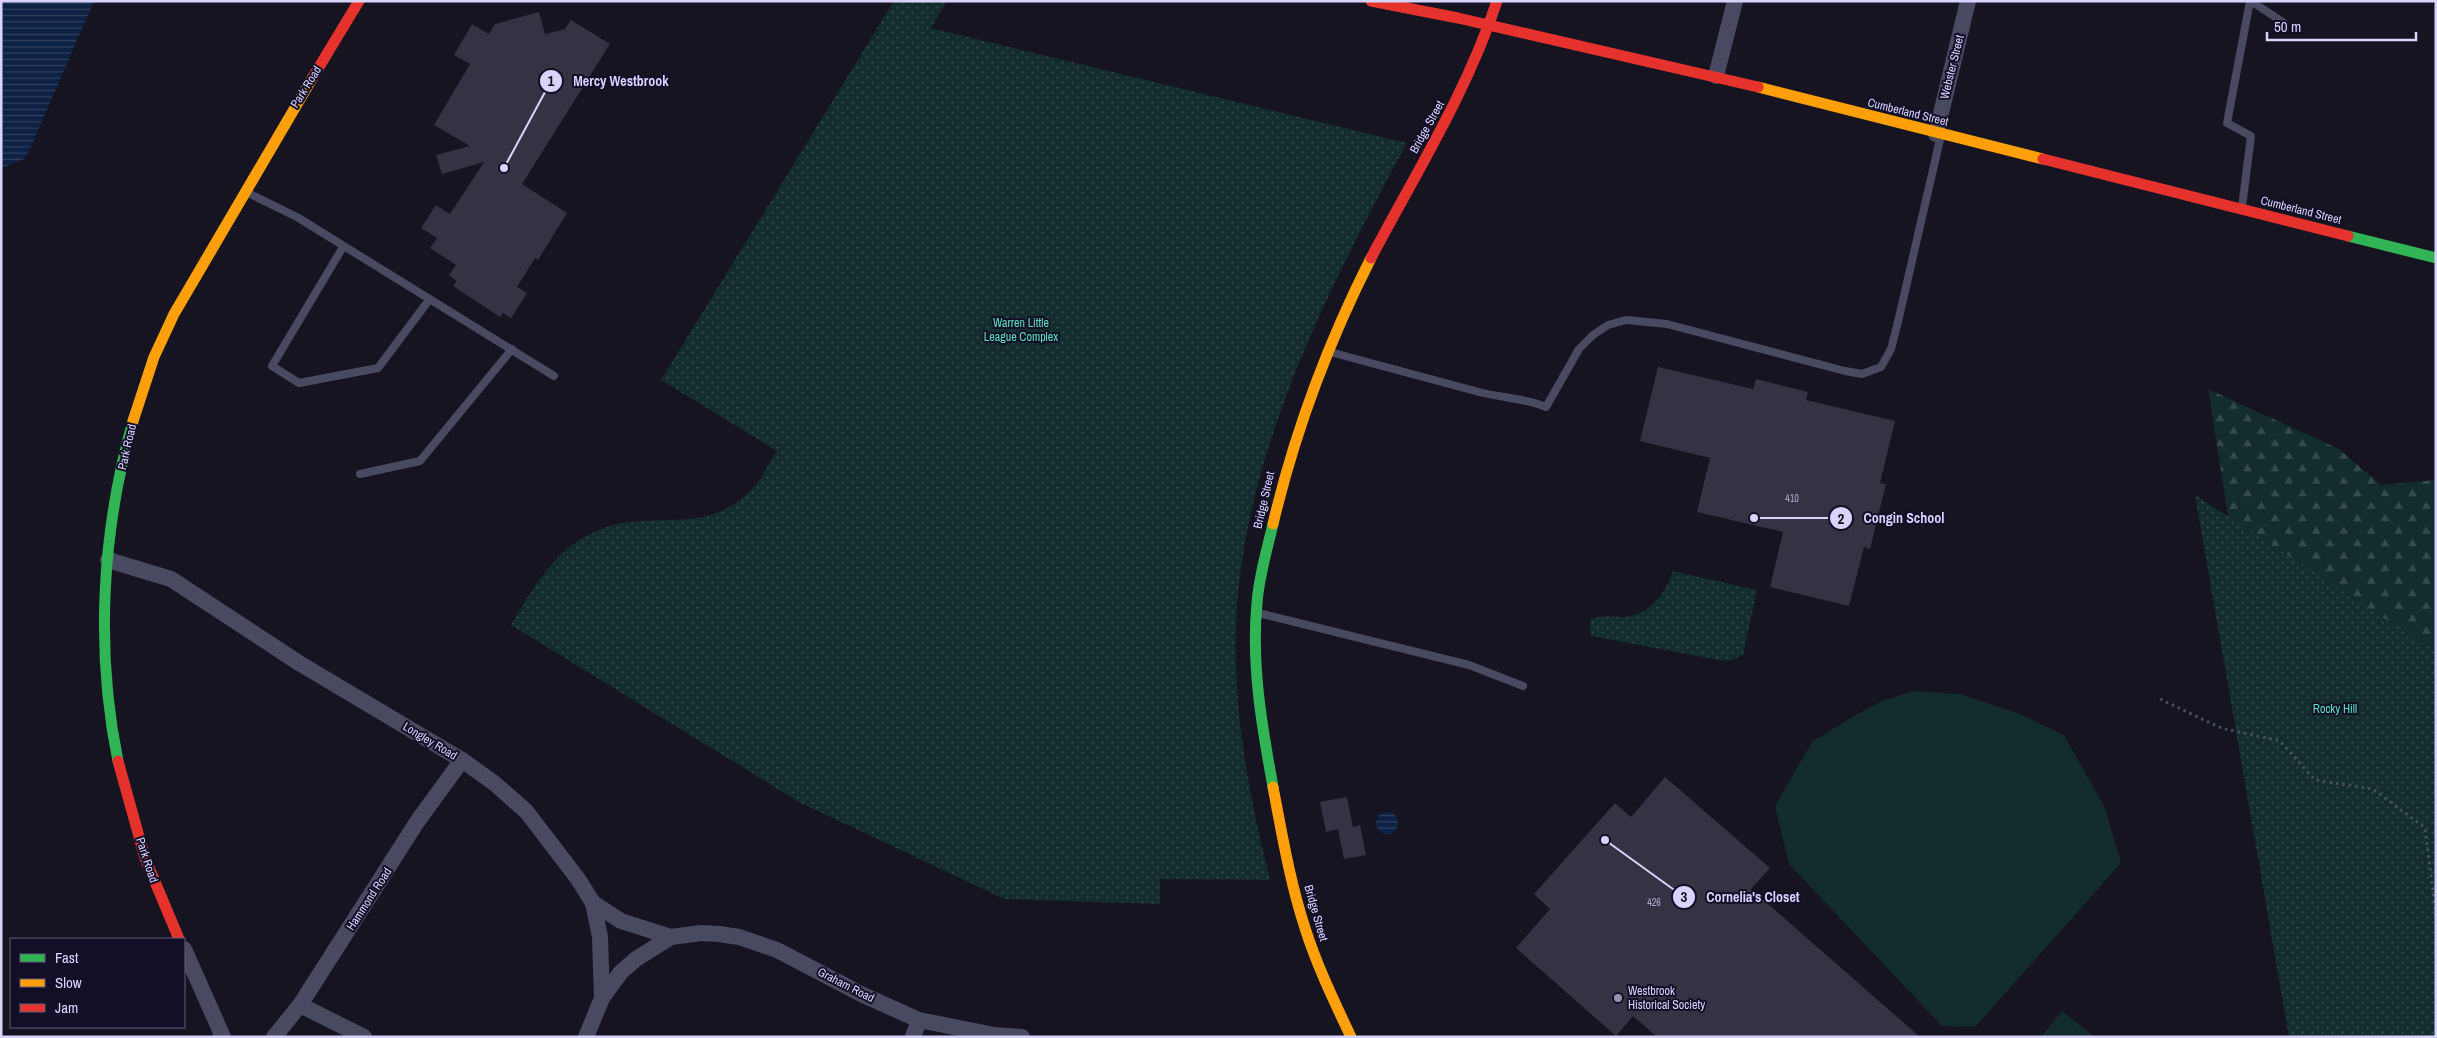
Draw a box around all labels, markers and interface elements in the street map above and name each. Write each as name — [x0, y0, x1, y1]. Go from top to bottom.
scale bar — [2267, 10, 2416, 42]
text: 50 m — [2274, 16, 2301, 37]
street label: Webster Street — [1936, 33, 1968, 101]
street label: Park Road — [287, 63, 325, 111]
callout: Mercy Westbrook — [539, 67, 679, 96]
text: 1 — [548, 70, 555, 91]
text: Mercy Westbrook — [573, 72, 669, 90]
street label: Cumberland Street — [1866, 94, 1950, 130]
street label: Bridge Street — [1406, 98, 1448, 156]
street label: Cumberland Street — [2259, 192, 2343, 228]
park label: Warren Little League Complex — [984, 315, 1058, 345]
street label: Park Road — [114, 423, 140, 471]
street label: Bridge Street — [1250, 470, 1278, 530]
house number: 410 — [1785, 492, 1799, 505]
callout: Congin School — [1828, 504, 1954, 533]
text: 2 — [1838, 508, 1845, 529]
text: Congin School — [1863, 509, 1945, 527]
park label: Rocky Hill — [2313, 701, 2357, 717]
street label: Longley Road — [400, 719, 460, 763]
street label: Park Road — [132, 835, 162, 885]
street label: Hammond Road — [343, 865, 395, 933]
callout: Cornelia's Closet — [1671, 882, 1810, 911]
street label: Bridge Street — [1300, 883, 1332, 943]
text: 3 — [1681, 886, 1688, 907]
text: Cornelia's Closet — [1706, 888, 1800, 906]
house number: 426 — [1647, 896, 1661, 909]
legend — [10, 938, 185, 1028]
text: Fast — [55, 947, 79, 968]
street label: Graham Road — [815, 964, 877, 1006]
text: Slow — [55, 972, 82, 993]
place label: Westbrook Historical Society — [1628, 983, 1705, 1013]
marker: Westbrook Historical Society — [1612, 992, 1624, 1004]
text: Jam — [55, 997, 78, 1018]

